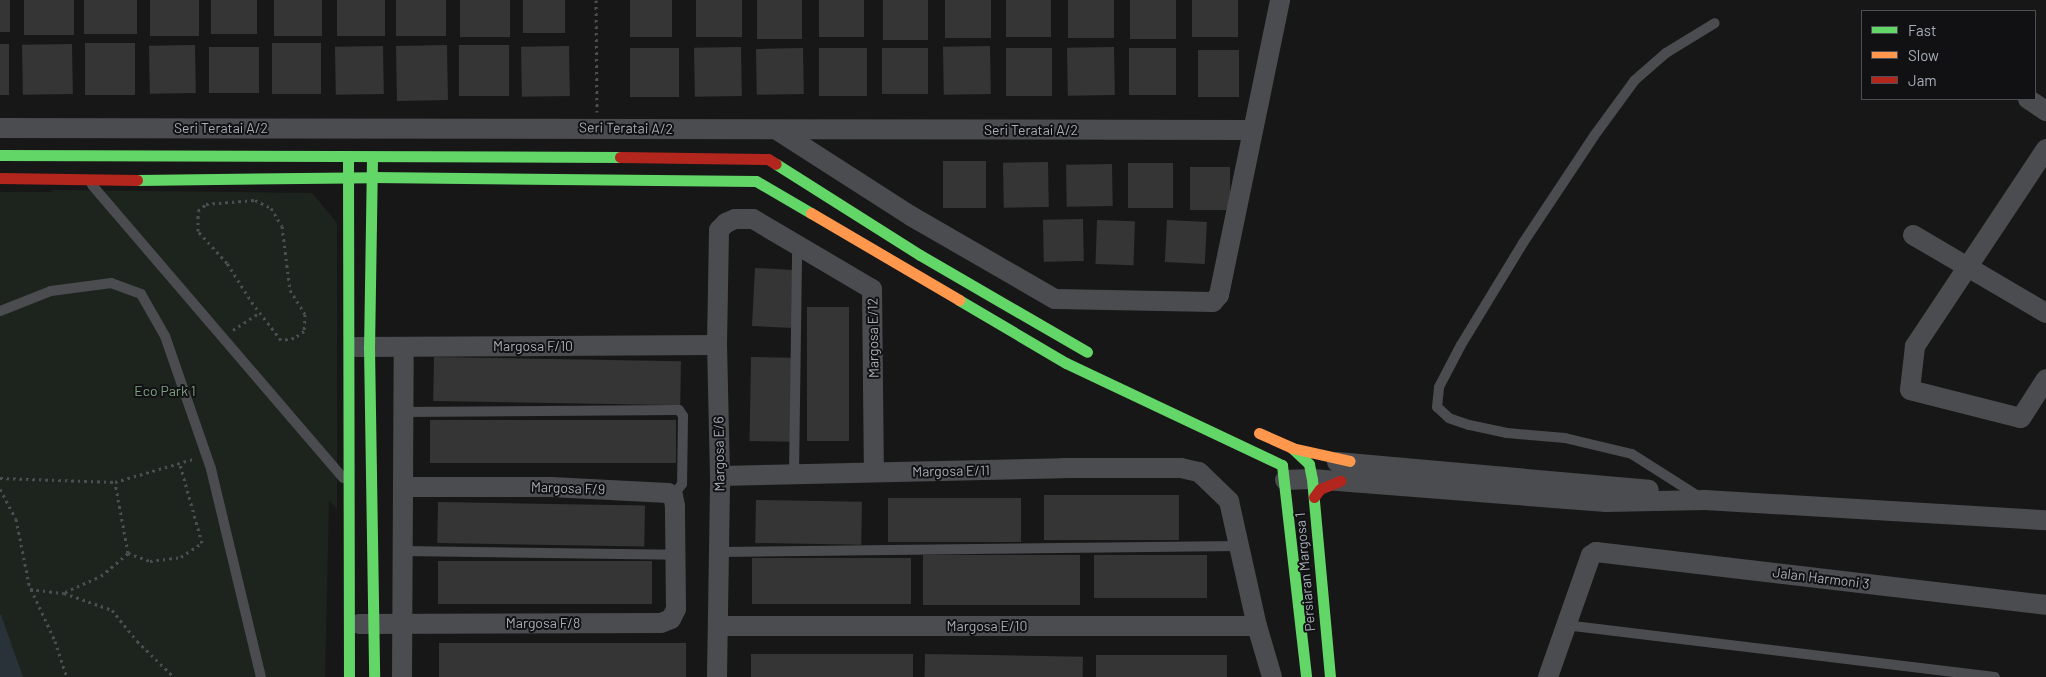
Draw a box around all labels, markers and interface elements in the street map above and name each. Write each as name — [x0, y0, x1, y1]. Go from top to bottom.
legend — [1861, 10, 2036, 100]
text: Fast — [1908, 21, 1936, 39]
text: Slow — [1908, 46, 1939, 64]
text: Jam — [1908, 71, 1937, 89]
street label: Seri Teratai A/2 — [579, 119, 673, 137]
street label: Seri Teratai A/2 — [174, 120, 268, 136]
street label: Seri Teratai A/2 — [984, 122, 1078, 138]
street label: Margosa E/12 — [864, 298, 882, 378]
street label: Margosa F/10 — [493, 338, 573, 354]
park label: Eco Park 1 — [134, 383, 196, 399]
street label: Margosa E/6 — [710, 416, 728, 492]
street label: Margosa E/11 — [912, 462, 990, 480]
street label: Margosa F/9 — [531, 478, 605, 498]
street label: Persiaran Margosa 1 — [1291, 512, 1319, 632]
street label: Jalan Harmoni 3 — [1772, 564, 1870, 592]
street label: Margosa F/8 — [506, 615, 580, 631]
street label: Margosa E/10 — [947, 618, 1027, 634]

